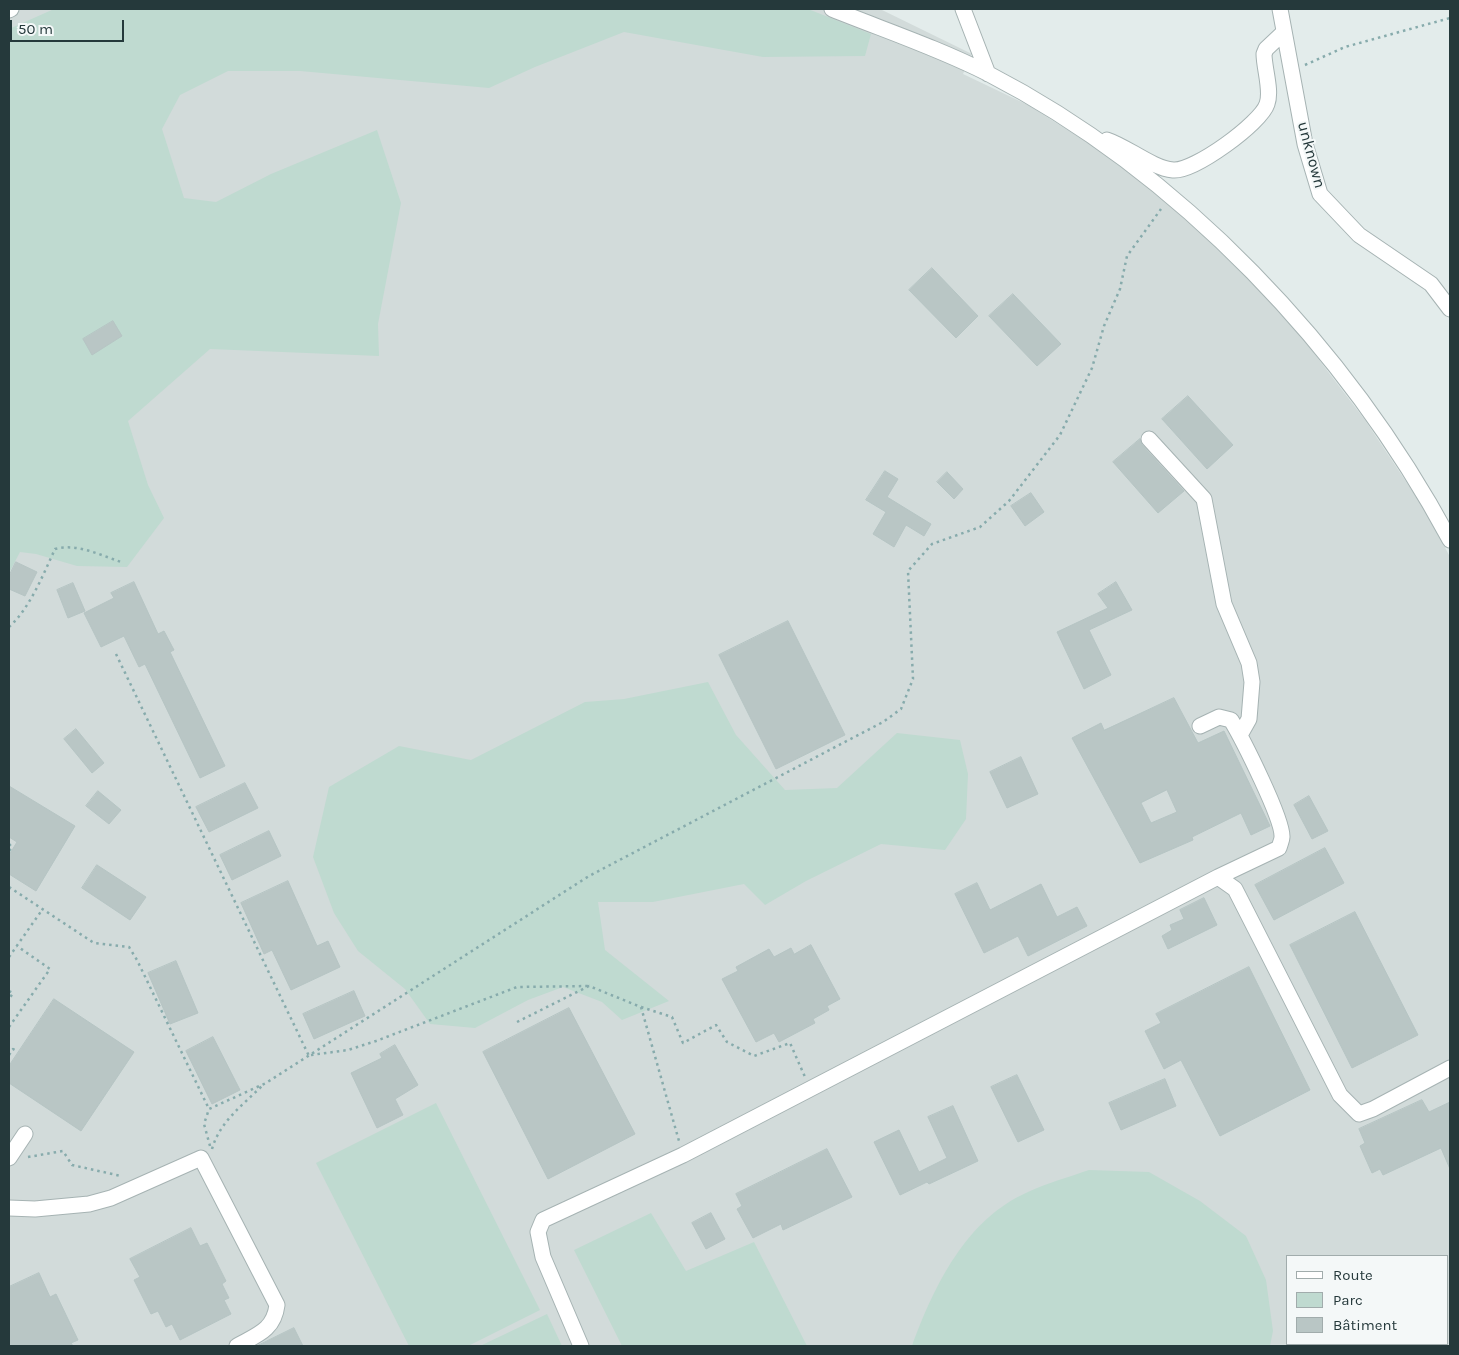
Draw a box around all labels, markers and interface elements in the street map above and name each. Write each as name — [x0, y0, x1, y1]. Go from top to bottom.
scale bar — [12, 10, 126, 42]
text: 50 m — [18, 20, 53, 38]
street label: unknown — [1293, 120, 1329, 190]
legend — [1286, 1255, 1449, 1345]
text: Route — [1333, 1266, 1373, 1284]
text: Parc — [1333, 1291, 1363, 1309]
text: Bâtiment — [1333, 1316, 1397, 1334]

